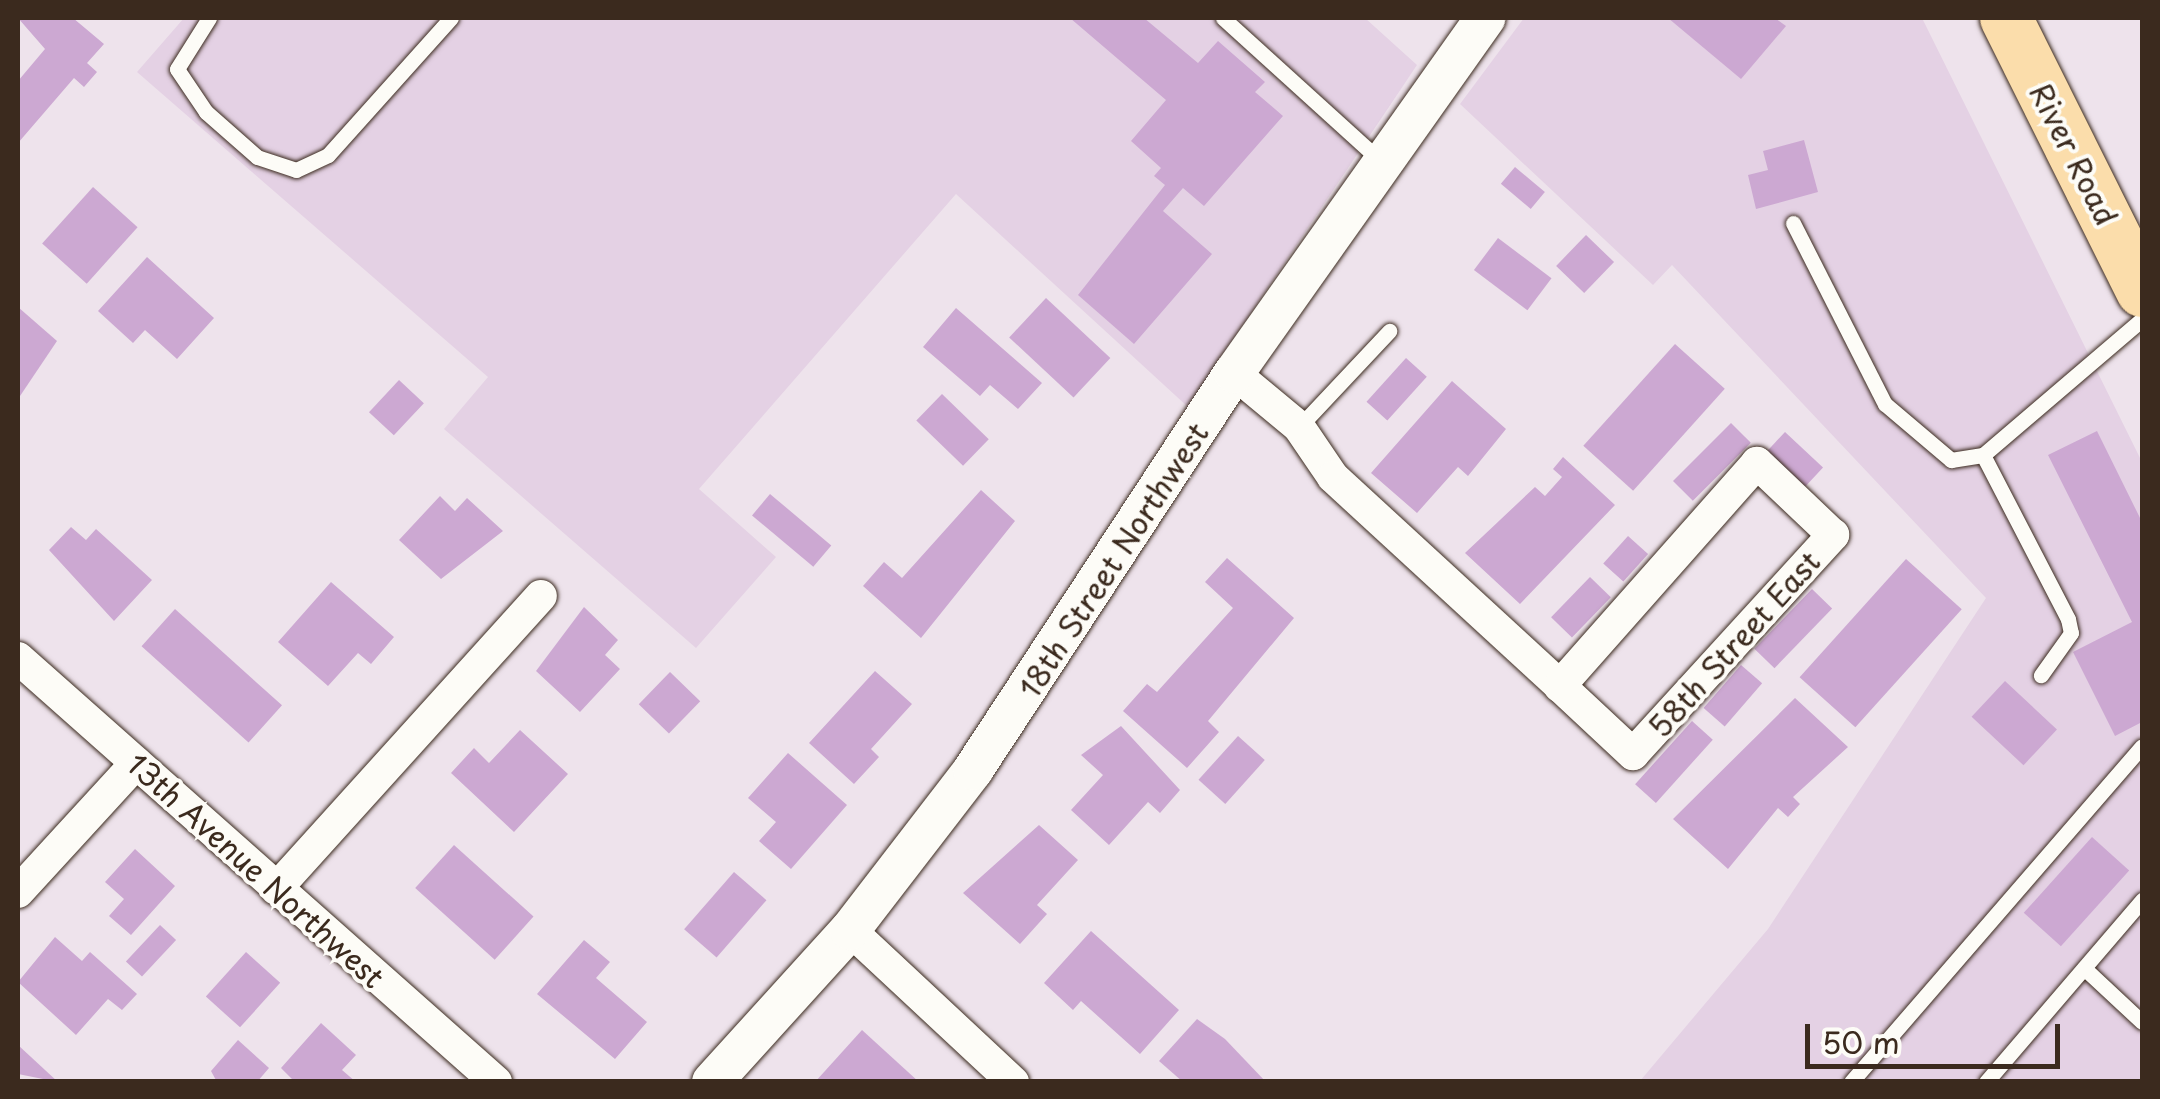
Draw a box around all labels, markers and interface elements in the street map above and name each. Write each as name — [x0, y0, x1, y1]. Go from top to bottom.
street label: River Road — [2023, 76, 2125, 232]
street label: 18th Street Northwest — [1011, 416, 1215, 704]
street label: 58th Street East — [1640, 543, 1828, 745]
street label: 13th Avenue Northwest — [120, 745, 392, 995]
scale bar — [1810, 1004, 2065, 1066]
text: 50 m — [1822, 1019, 1900, 1064]

